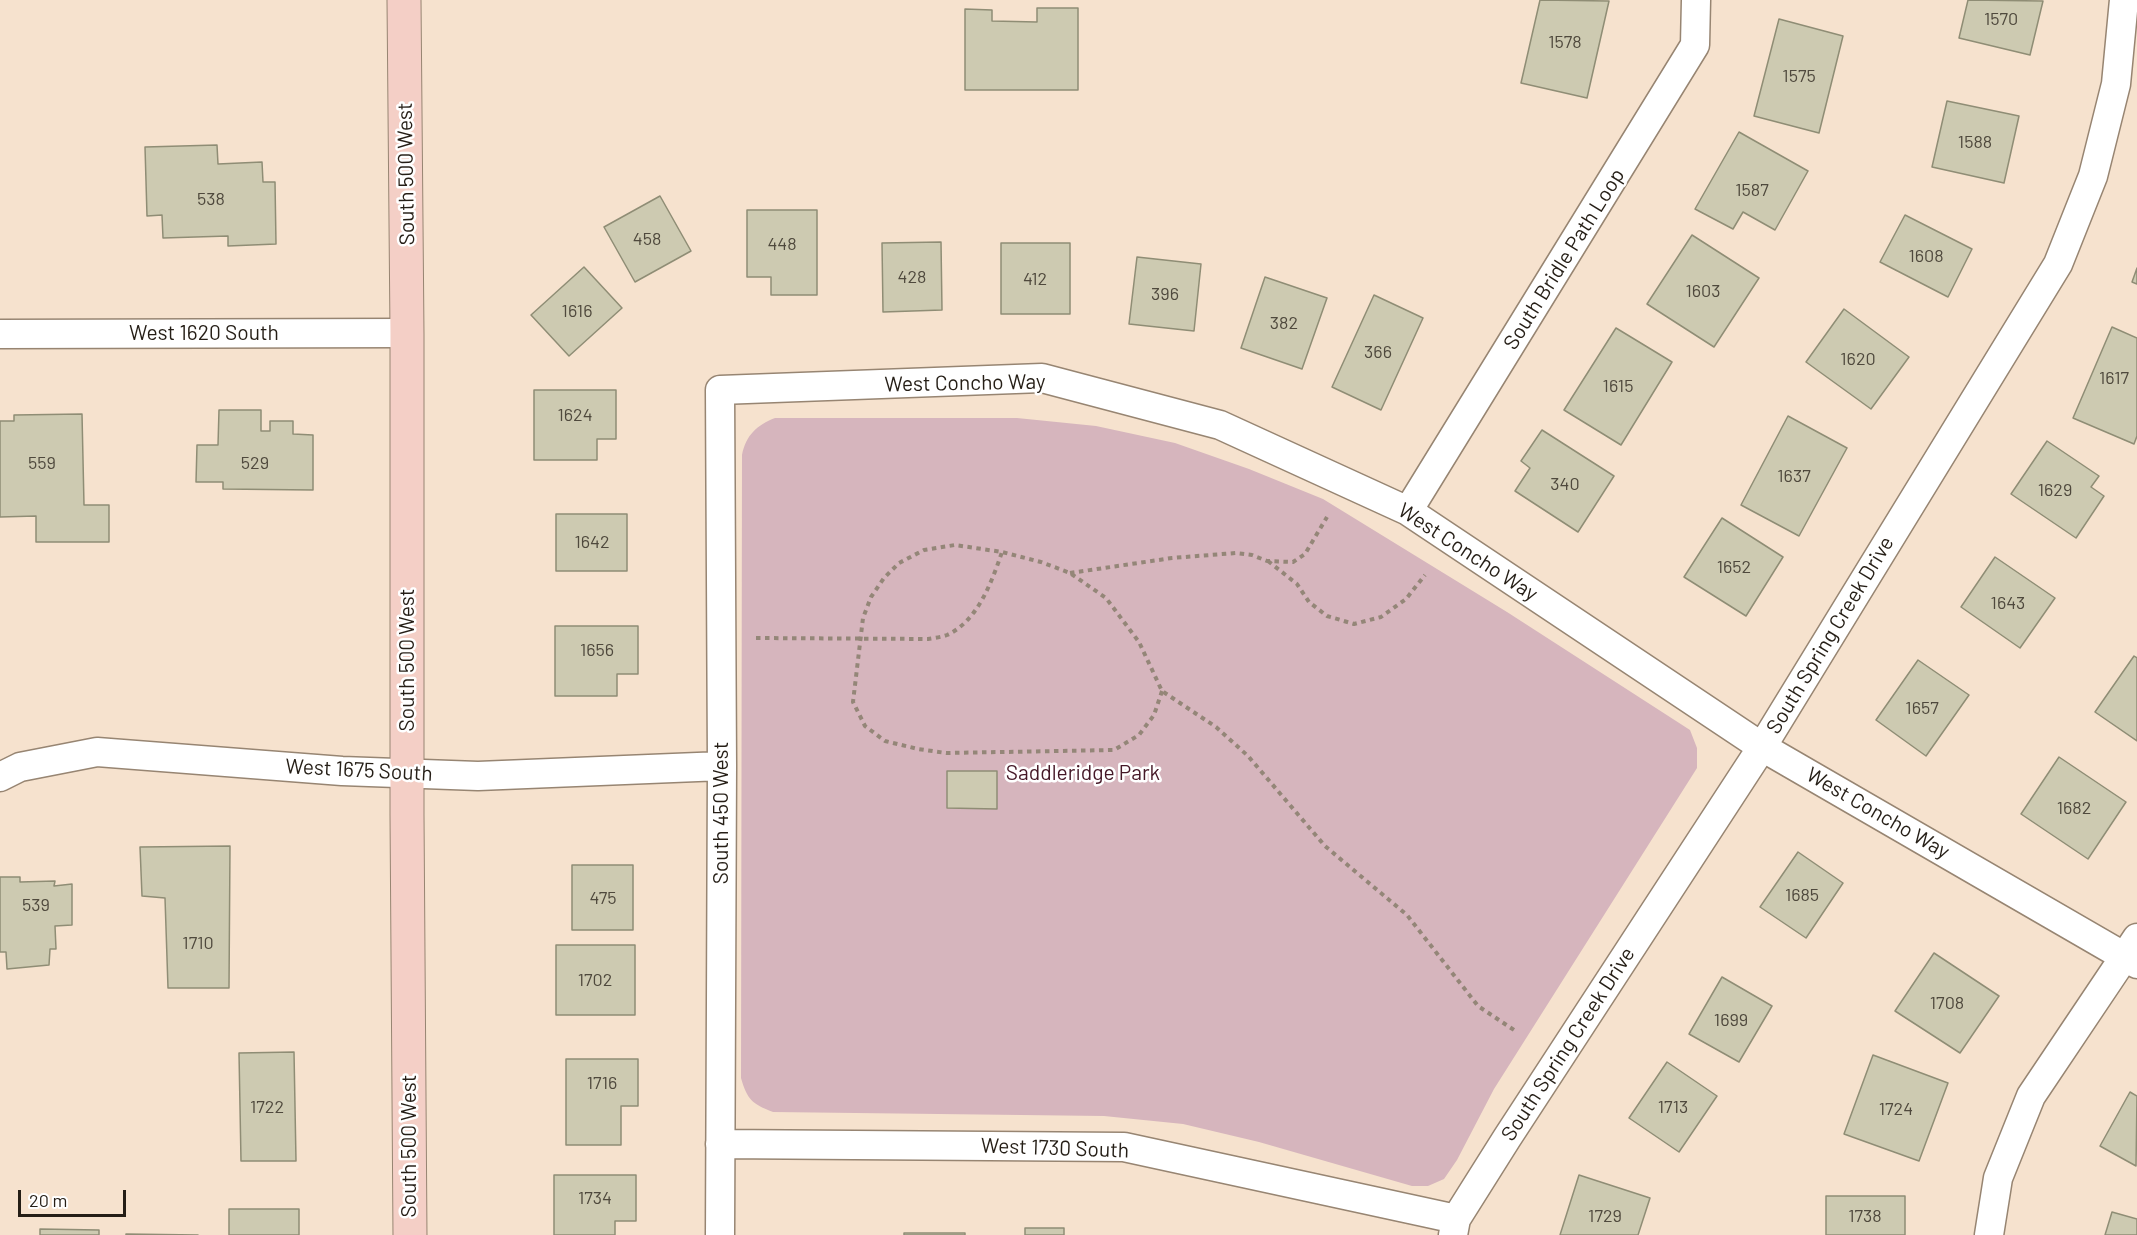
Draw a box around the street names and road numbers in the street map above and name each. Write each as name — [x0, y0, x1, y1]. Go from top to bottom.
street label: South 500 West — [392, 102, 420, 246]
street label: South Bridle Path Loop — [1498, 164, 1630, 354]
street label: West 1620 South — [129, 320, 279, 346]
street label: West Concho Way — [884, 369, 1046, 397]
street label: West Concho Way — [1394, 498, 1542, 606]
street label: South Spring Creek Drive — [1761, 532, 1899, 738]
street label: South 500 West — [394, 589, 420, 731]
street label: South 450 West — [708, 742, 734, 884]
street label: West 1675 South — [285, 754, 433, 786]
street label: West Concho Way — [1802, 762, 1954, 864]
street label: South Spring Creek Drive — [1496, 942, 1640, 1146]
street label: South 500 West — [396, 1075, 422, 1217]
street label: West 1730 South — [980, 1133, 1130, 1163]

